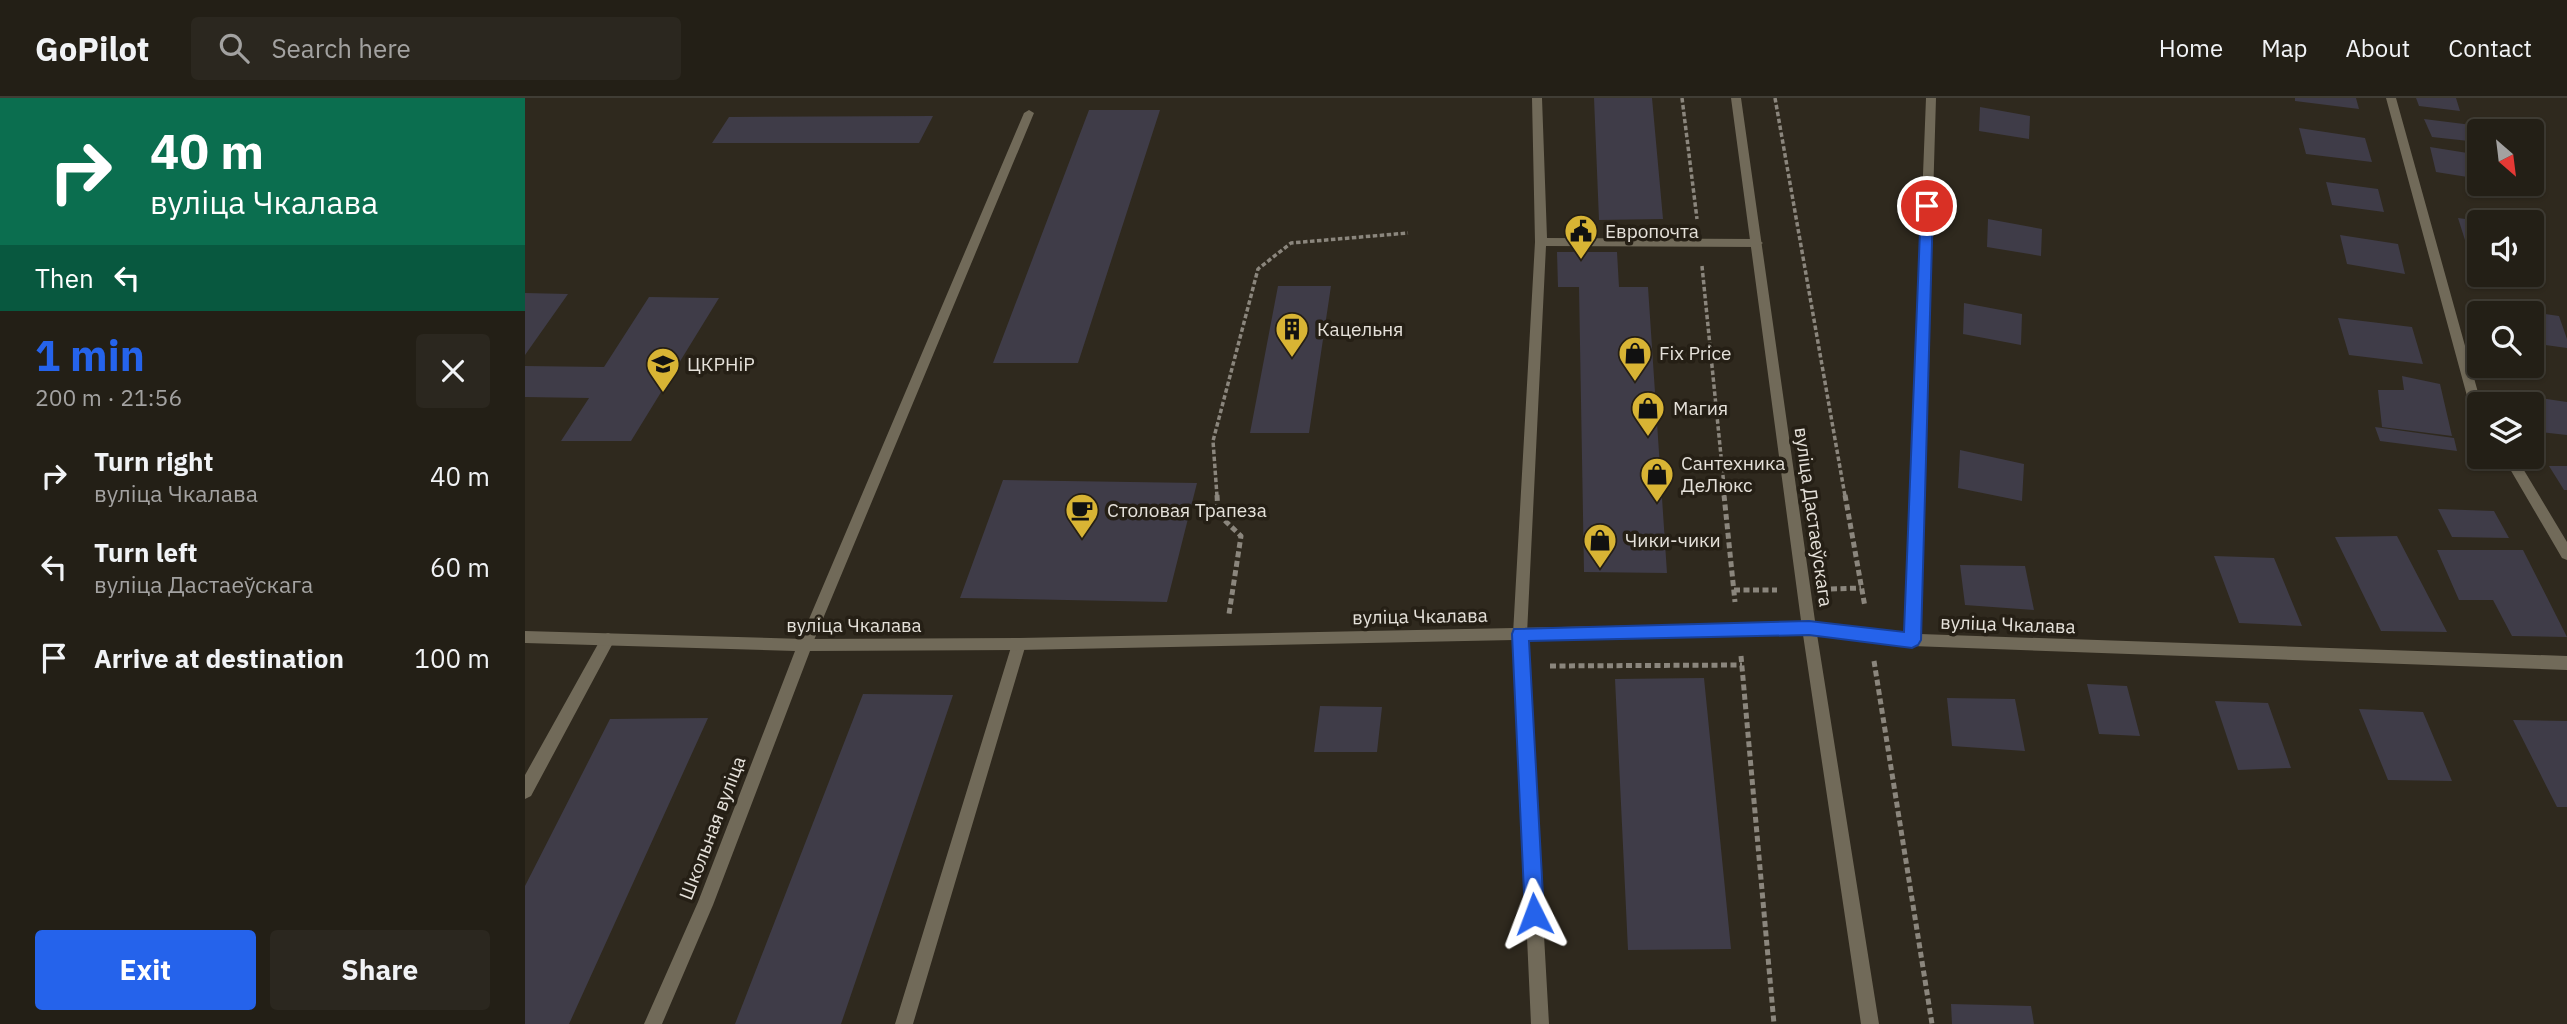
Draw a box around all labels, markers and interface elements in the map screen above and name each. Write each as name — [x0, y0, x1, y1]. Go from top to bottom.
search box — [191, 17, 681, 80]
text: GoPilot — [35, 27, 149, 70]
icon: search — [215, 29, 253, 67]
text: Search here — [271, 31, 411, 65]
text: Home — [2159, 32, 2223, 64]
text: Map — [2261, 32, 2307, 64]
text: About — [2345, 32, 2410, 64]
text: Contact — [2448, 32, 2532, 64]
text: 40 m — [150, 119, 264, 182]
north arrow — [2467, 119, 2545, 196]
map controls — [2467, 119, 2544, 469]
icon: right — [35, 126, 126, 217]
pin — [1897, 176, 1957, 236]
text: вуліца Чкалава — [150, 181, 378, 223]
icon: arrive — [1908, 187, 1946, 225]
button: sound — [2467, 210, 2544, 287]
public building icon: Европочта — [1562, 212, 1600, 261]
place label: Европочта — [1605, 219, 1699, 243]
icon: left — [108, 259, 146, 297]
text: Then — [35, 261, 94, 295]
button: search — [2467, 301, 2544, 378]
building icon: Кацельня — [1273, 310, 1311, 359]
place label: Кацельня — [1317, 317, 1403, 341]
text: 1 min — [35, 328, 145, 383]
button: close — [416, 334, 490, 408]
shop icon: Fix Price — [1616, 334, 1654, 383]
place label: Fix Price — [1659, 341, 1731, 365]
school or university icon: ЦКРНіР — [644, 345, 682, 394]
place label: ЦКРНіР — [687, 352, 755, 376]
text: 200 m · 21:56 — [35, 382, 182, 412]
shop icon: Магия — [1629, 389, 1667, 438]
button: layers — [2467, 392, 2544, 469]
place label: Магия — [1673, 396, 1728, 420]
street label: вуліца Дастаеўскага — [1790, 426, 1838, 608]
text: Turn right — [94, 444, 213, 478]
place label: Сантехника ДеЛюкс — [1681, 451, 1785, 497]
shop icon: Сантехника ДеЛюкс — [1638, 455, 1676, 504]
icon: right — [35, 457, 73, 495]
text: 40 m — [430, 459, 490, 493]
text: вуліца Чкалава — [94, 478, 258, 508]
cafe icon: Столовая Трапеза — [1063, 491, 1101, 540]
place label: Столовая Трапеза — [1107, 498, 1267, 522]
shop icon: Чики-чики — [1581, 521, 1619, 570]
place label: Чики-чики — [1625, 528, 1721, 552]
text: Turn left — [94, 535, 197, 569]
icon: left — [35, 548, 73, 586]
text: 60 m — [430, 550, 490, 584]
text: вуліца Дастаеўскага — [94, 569, 313, 599]
street label: вуліца Чкалава — [1352, 603, 1488, 629]
street label: вуліца Чкалава — [1940, 610, 2076, 638]
street label: вуліца Чкалава — [786, 613, 922, 637]
icon: arrive — [35, 639, 73, 677]
text: Arrive at destination — [94, 641, 344, 675]
text: 100 m — [414, 641, 490, 675]
street label: Школьная вуліца — [674, 753, 750, 903]
position arrow — [1497, 877, 1571, 951]
button: Exit — [35, 930, 256, 1010]
button: Share — [270, 930, 490, 1010]

